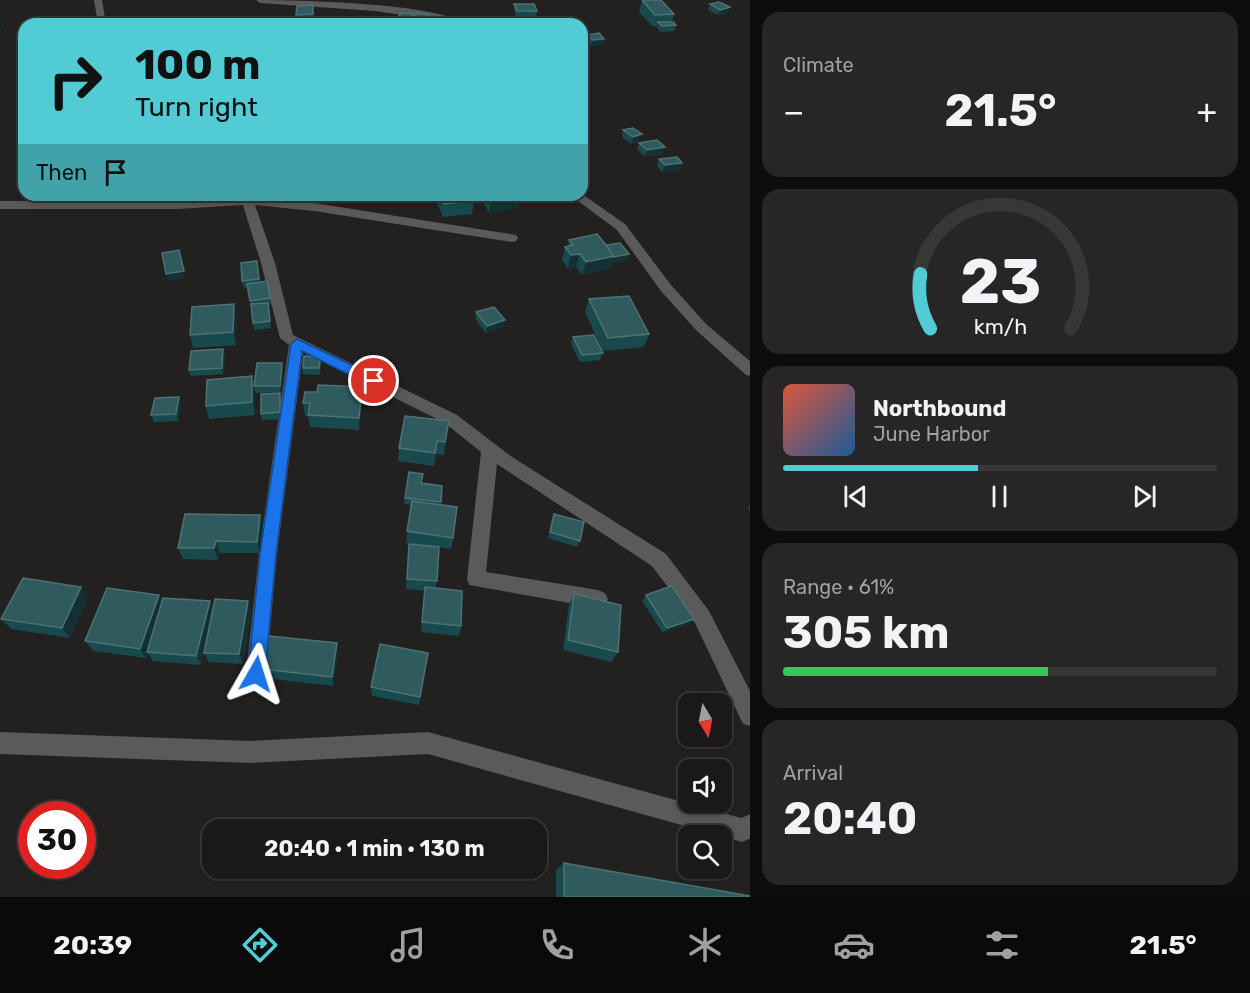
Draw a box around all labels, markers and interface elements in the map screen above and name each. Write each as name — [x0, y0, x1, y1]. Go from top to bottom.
text: 100 m — [135, 40, 260, 90]
icon: right — [36, 42, 114, 120]
text: Climate — [783, 53, 854, 77]
text: 21.5° — [944, 84, 1056, 137]
text: Turn right — [135, 91, 258, 123]
text: − — [783, 92, 804, 131]
text: + — [1196, 92, 1217, 131]
icon: arrive — [99, 156, 132, 189]
text: Then — [36, 159, 87, 186]
text: 23 — [959, 245, 1041, 319]
text: km/h — [973, 314, 1027, 339]
pin — [348, 355, 399, 406]
icon: arrive — [357, 364, 390, 397]
text: Northbound — [873, 395, 1006, 422]
text: June Harbor — [873, 422, 990, 446]
icon: previous — [839, 480, 872, 513]
icon: pause — [983, 480, 1016, 513]
icon: next — [1128, 480, 1161, 513]
text: Range · 61% — [783, 575, 894, 599]
text: 305 km — [783, 606, 949, 659]
position arrow — [224, 642, 288, 706]
north arrow — [678, 693, 732, 747]
map controls — [678, 693, 732, 879]
button: sound — [678, 759, 732, 813]
text: Arrival — [783, 761, 843, 785]
text: 20:40 — [783, 792, 917, 845]
speed limit sign: 30 — [18, 801, 96, 879]
button: search — [678, 825, 732, 879]
text: 20:40 · 1 min · 130 m — [264, 835, 485, 862]
icon: directions — [239, 924, 281, 966]
icon: music — [387, 924, 429, 966]
icon: phone — [536, 924, 578, 966]
icon: climate — [684, 924, 726, 966]
icon: car — [833, 924, 875, 966]
icon: filters — [981, 924, 1023, 966]
text: 20:39 — [53, 929, 132, 961]
text: 21.5° — [1130, 929, 1197, 961]

